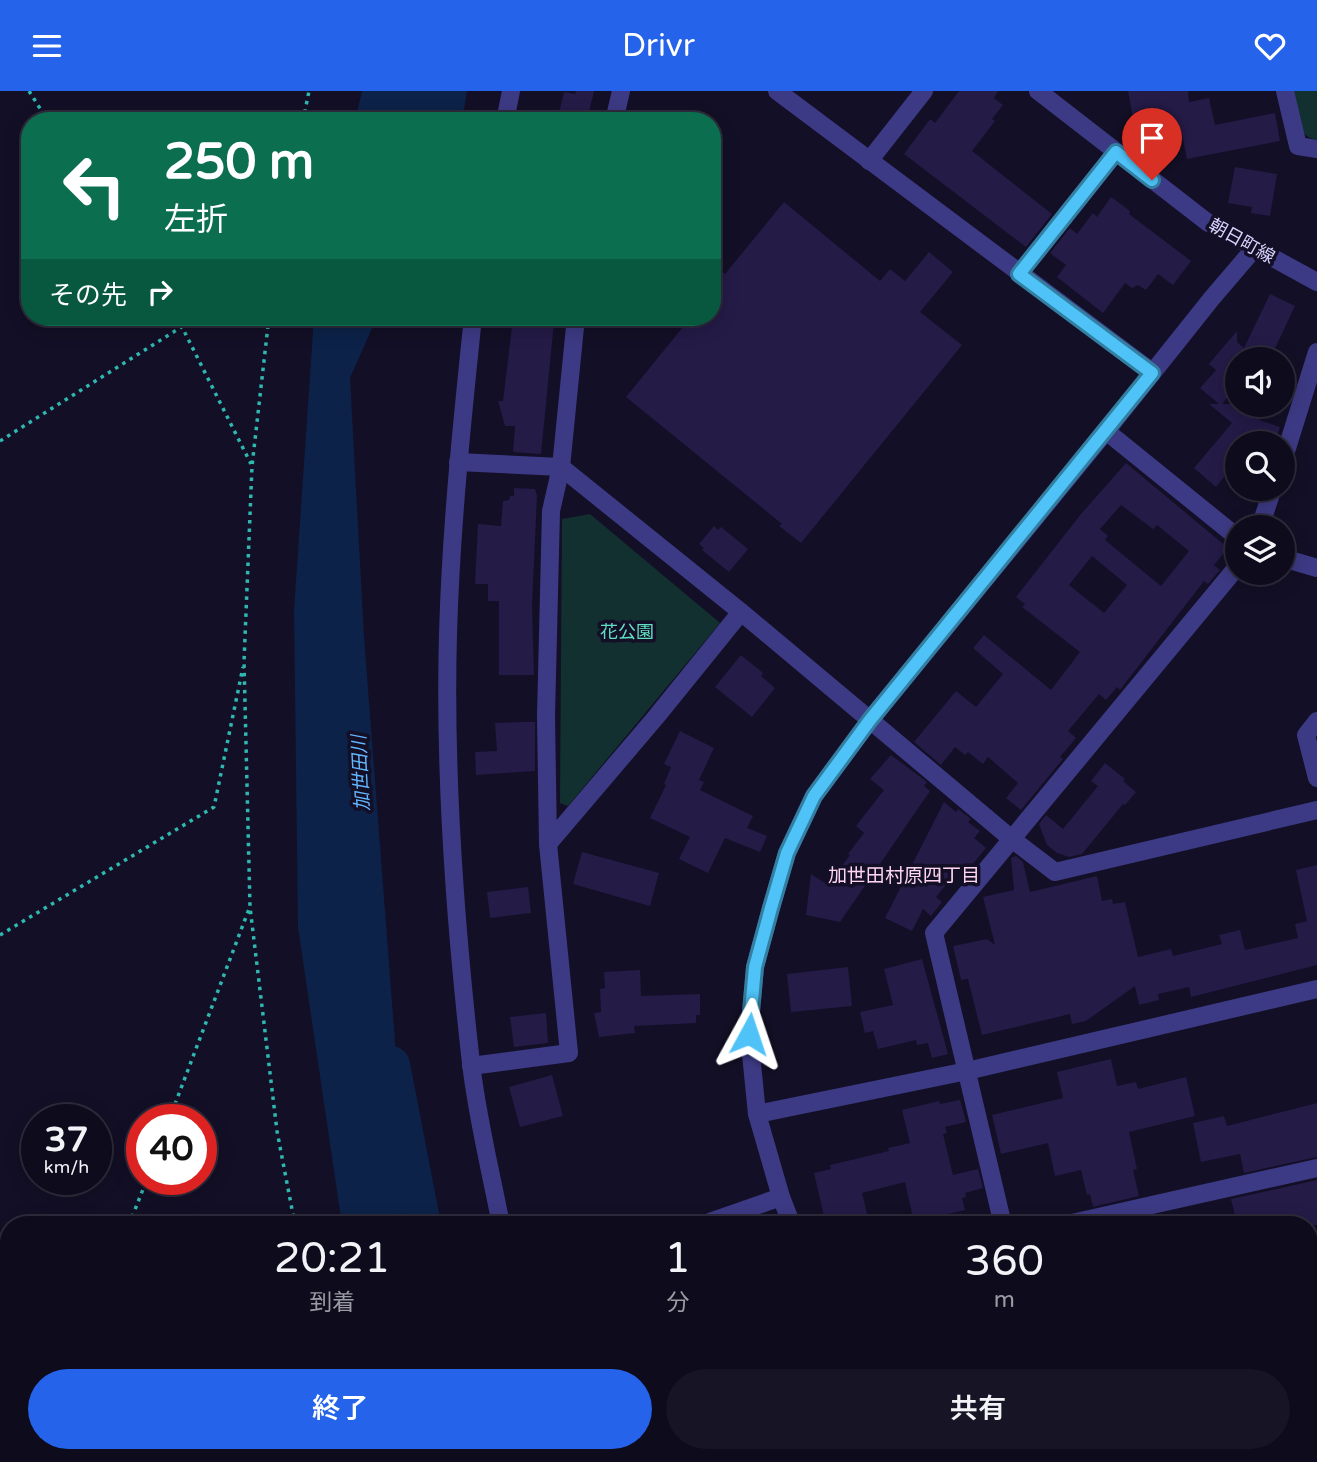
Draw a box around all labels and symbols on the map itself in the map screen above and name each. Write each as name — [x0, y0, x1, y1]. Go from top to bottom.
pin — [1122, 108, 1182, 180]
street label: 朝日町線 — [1205, 214, 1279, 268]
park label: 花公園 — [600, 621, 654, 643]
water label: 加世田川 — [348, 732, 374, 812]
district label: 加世田村原四丁目 — [828, 865, 980, 887]
position arrow — [712, 997, 786, 1071]
speed limit sign: 40 — [126, 1104, 217, 1195]

